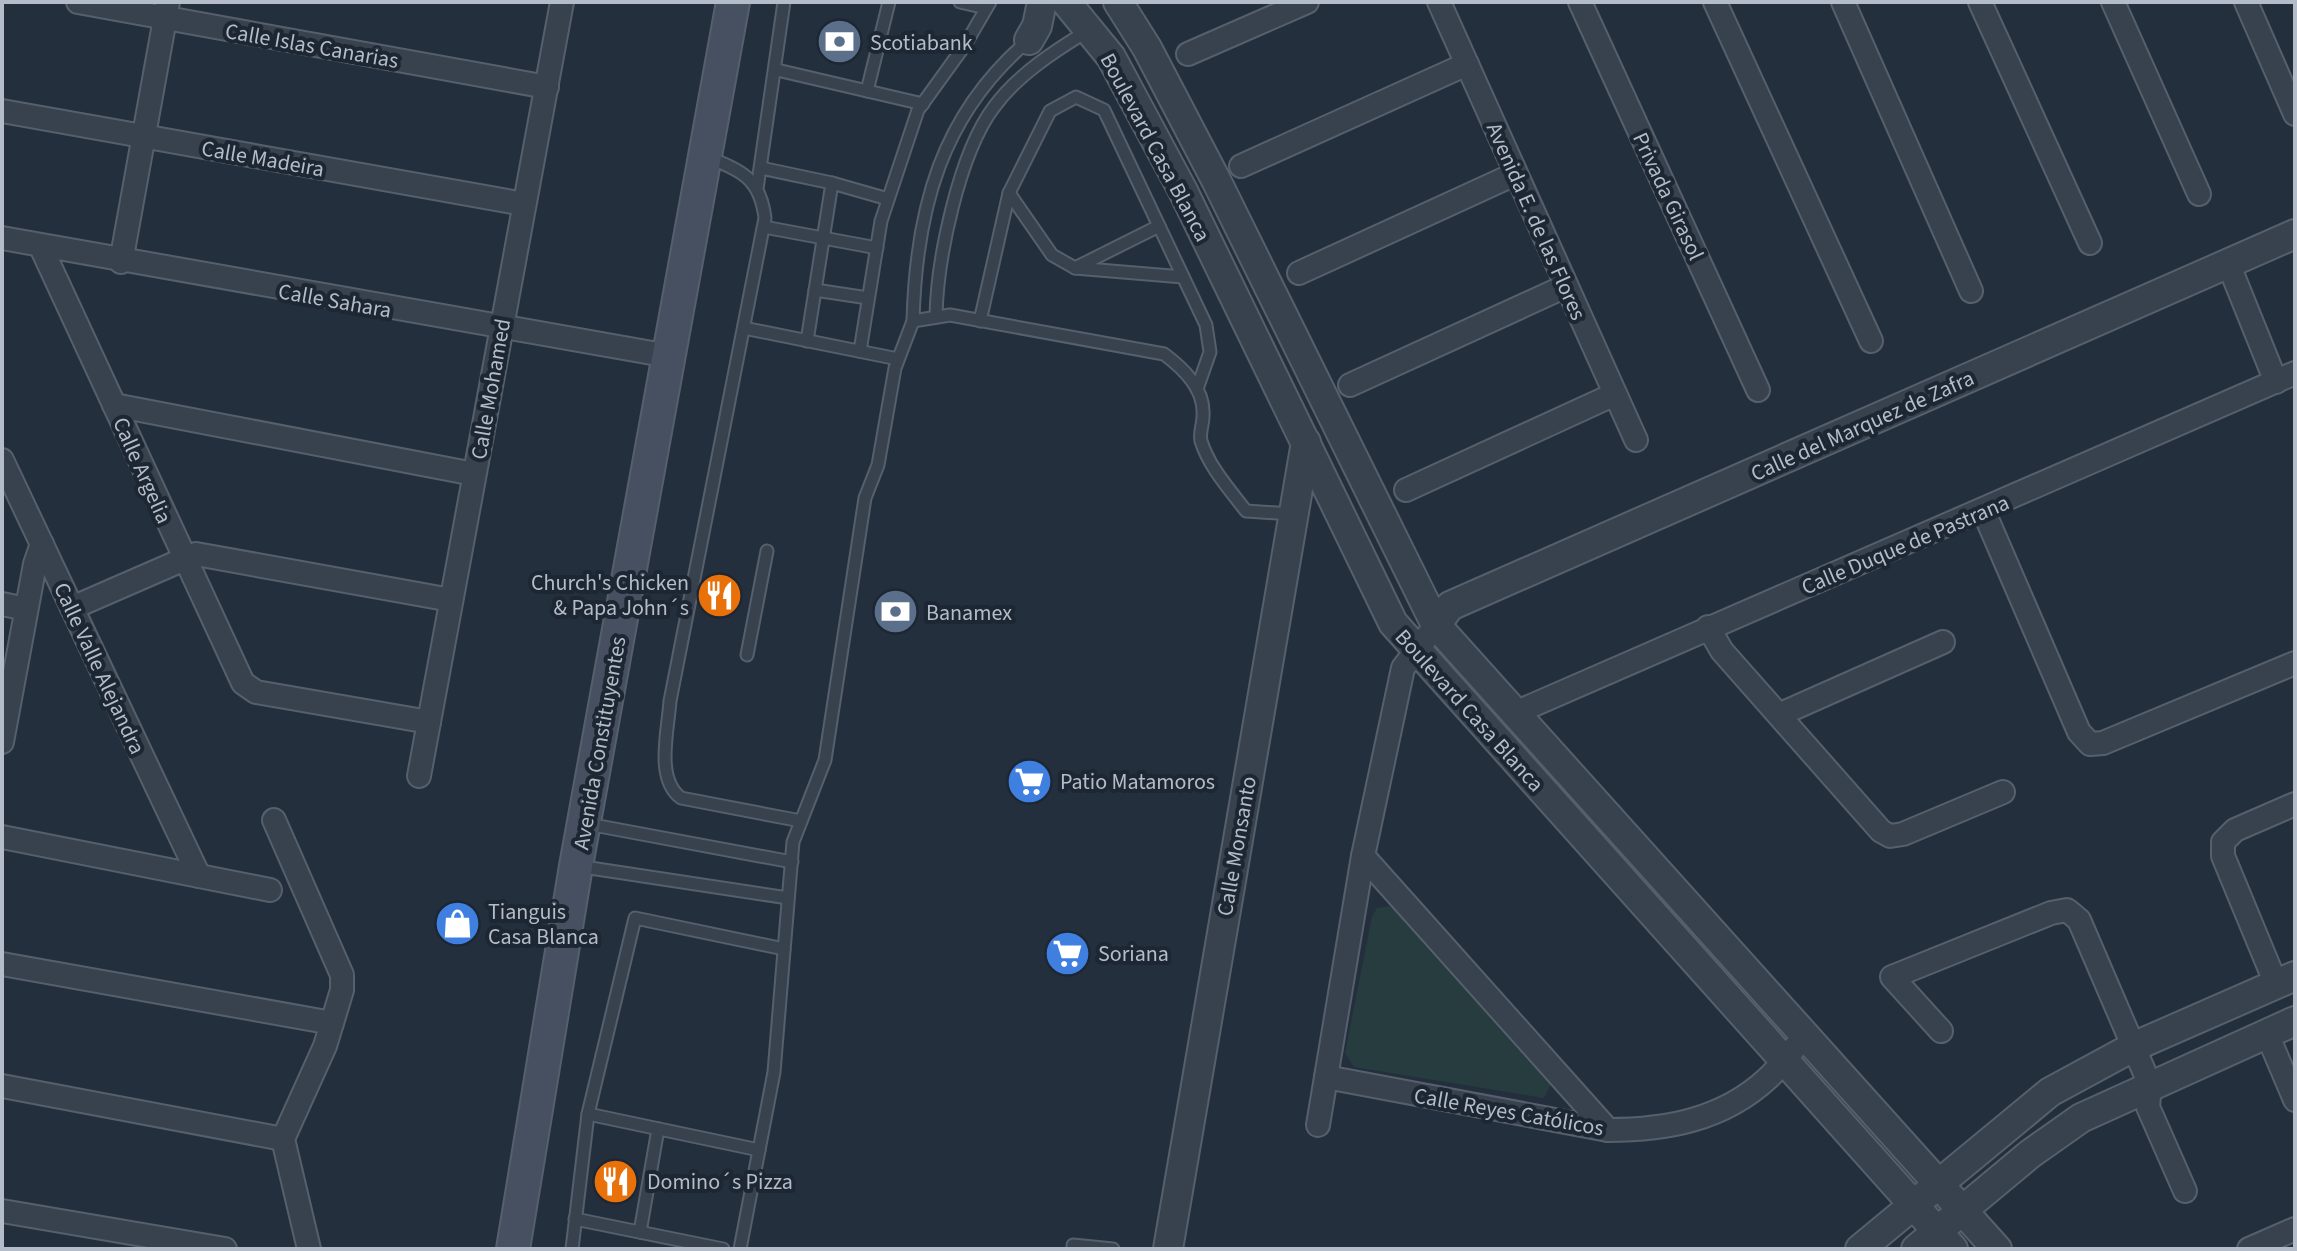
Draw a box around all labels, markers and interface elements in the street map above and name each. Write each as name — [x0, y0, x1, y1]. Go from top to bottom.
street label: Calle Islas Canarias — [223, 15, 401, 77]
bank icon: Scotiabank — [815, 18, 863, 66]
place label: Scotiabank — [870, 27, 973, 59]
street label: Boulevard Casa Blanca — [1092, 48, 1218, 247]
street label: Avenida E. de las Flores — [1478, 117, 1594, 325]
street label: Privada Girasol — [1624, 127, 1712, 266]
street label: Calle Madeira — [199, 132, 327, 186]
street label: Calle Sahara — [276, 275, 394, 327]
street label: Calle Mohamed — [463, 316, 519, 462]
street label: Calle del Marquez de Zafra — [1746, 362, 1979, 490]
street label: Calle Argelia — [104, 412, 180, 529]
street label: Calle Duque de Pastrana — [1797, 487, 2014, 603]
place label: Church's Chicken & Papa John´s — [531, 567, 689, 624]
restaurant icon: Church's Chicken & Papa John´s — [696, 571, 744, 619]
street label: Calle Valle Alejandra — [45, 577, 153, 760]
bank icon: Banamex — [871, 588, 919, 636]
place label: Banamex — [926, 597, 1012, 629]
street label: Boulevard Casa Blanca — [1387, 622, 1551, 799]
street label: Avenida Constituyentes — [565, 634, 634, 852]
supermarket icon: Patio Matamoros — [1005, 757, 1053, 805]
place label: Patio Matamoros — [1060, 766, 1215, 798]
street label: Calle Monsanto — [1209, 774, 1265, 919]
place label: Tianguis Casa Blanca — [488, 896, 599, 953]
shop icon: Tianguis Casa Blanca — [433, 900, 481, 948]
supermarket icon: Soriana — [1043, 929, 1091, 977]
place label: Soriana — [1098, 938, 1169, 970]
street label: Calle Reyes Católicos — [1411, 1080, 1606, 1144]
restaurant icon: Domino´s Pizza — [592, 1157, 640, 1205]
place label: Domino´s Pizza — [647, 1166, 793, 1198]

